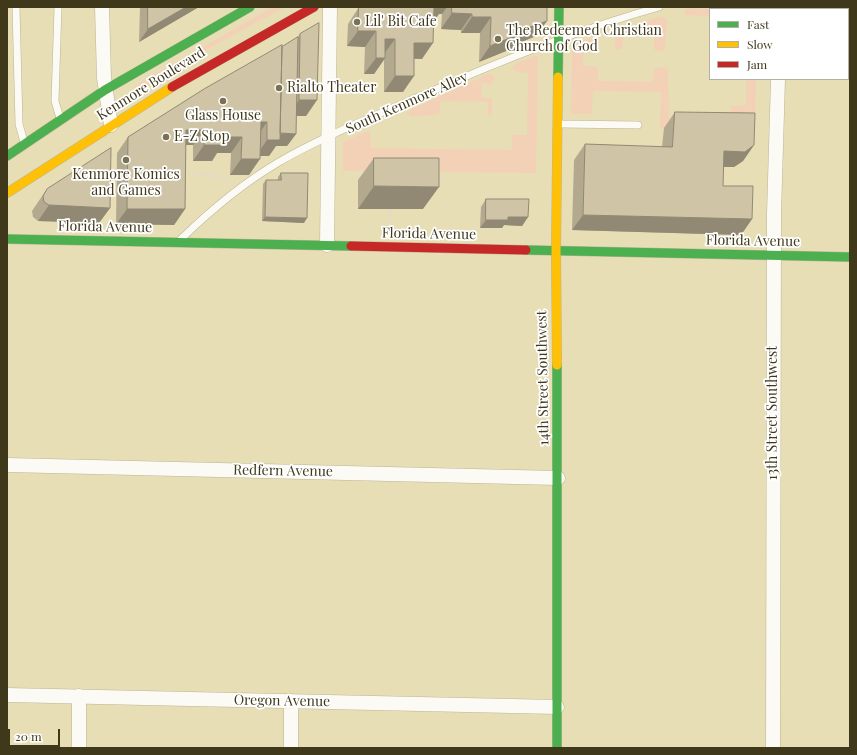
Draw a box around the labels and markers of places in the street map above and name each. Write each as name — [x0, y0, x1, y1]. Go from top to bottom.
place label: Lil' Bit Cafe — [365, 14, 437, 30]
marker: Lil' Bit Cafe — [352, 17, 362, 27]
place label: The Redeemed Christian Church of God — [506, 23, 662, 56]
marker: The Redeemed Christian Church of God — [493, 34, 503, 44]
place label: Rialto Theater — [287, 80, 376, 96]
marker: Rialto Theater — [274, 83, 284, 93]
marker: Glass House — [218, 96, 228, 106]
place label: Glass House — [185, 108, 261, 124]
place label: E-Z Stop — [174, 129, 230, 145]
marker: E-Z Stop — [161, 132, 171, 142]
marker: Kenmore Komics and Games — [121, 155, 131, 165]
place label: Kenmore Komics and Games — [72, 167, 180, 200]

